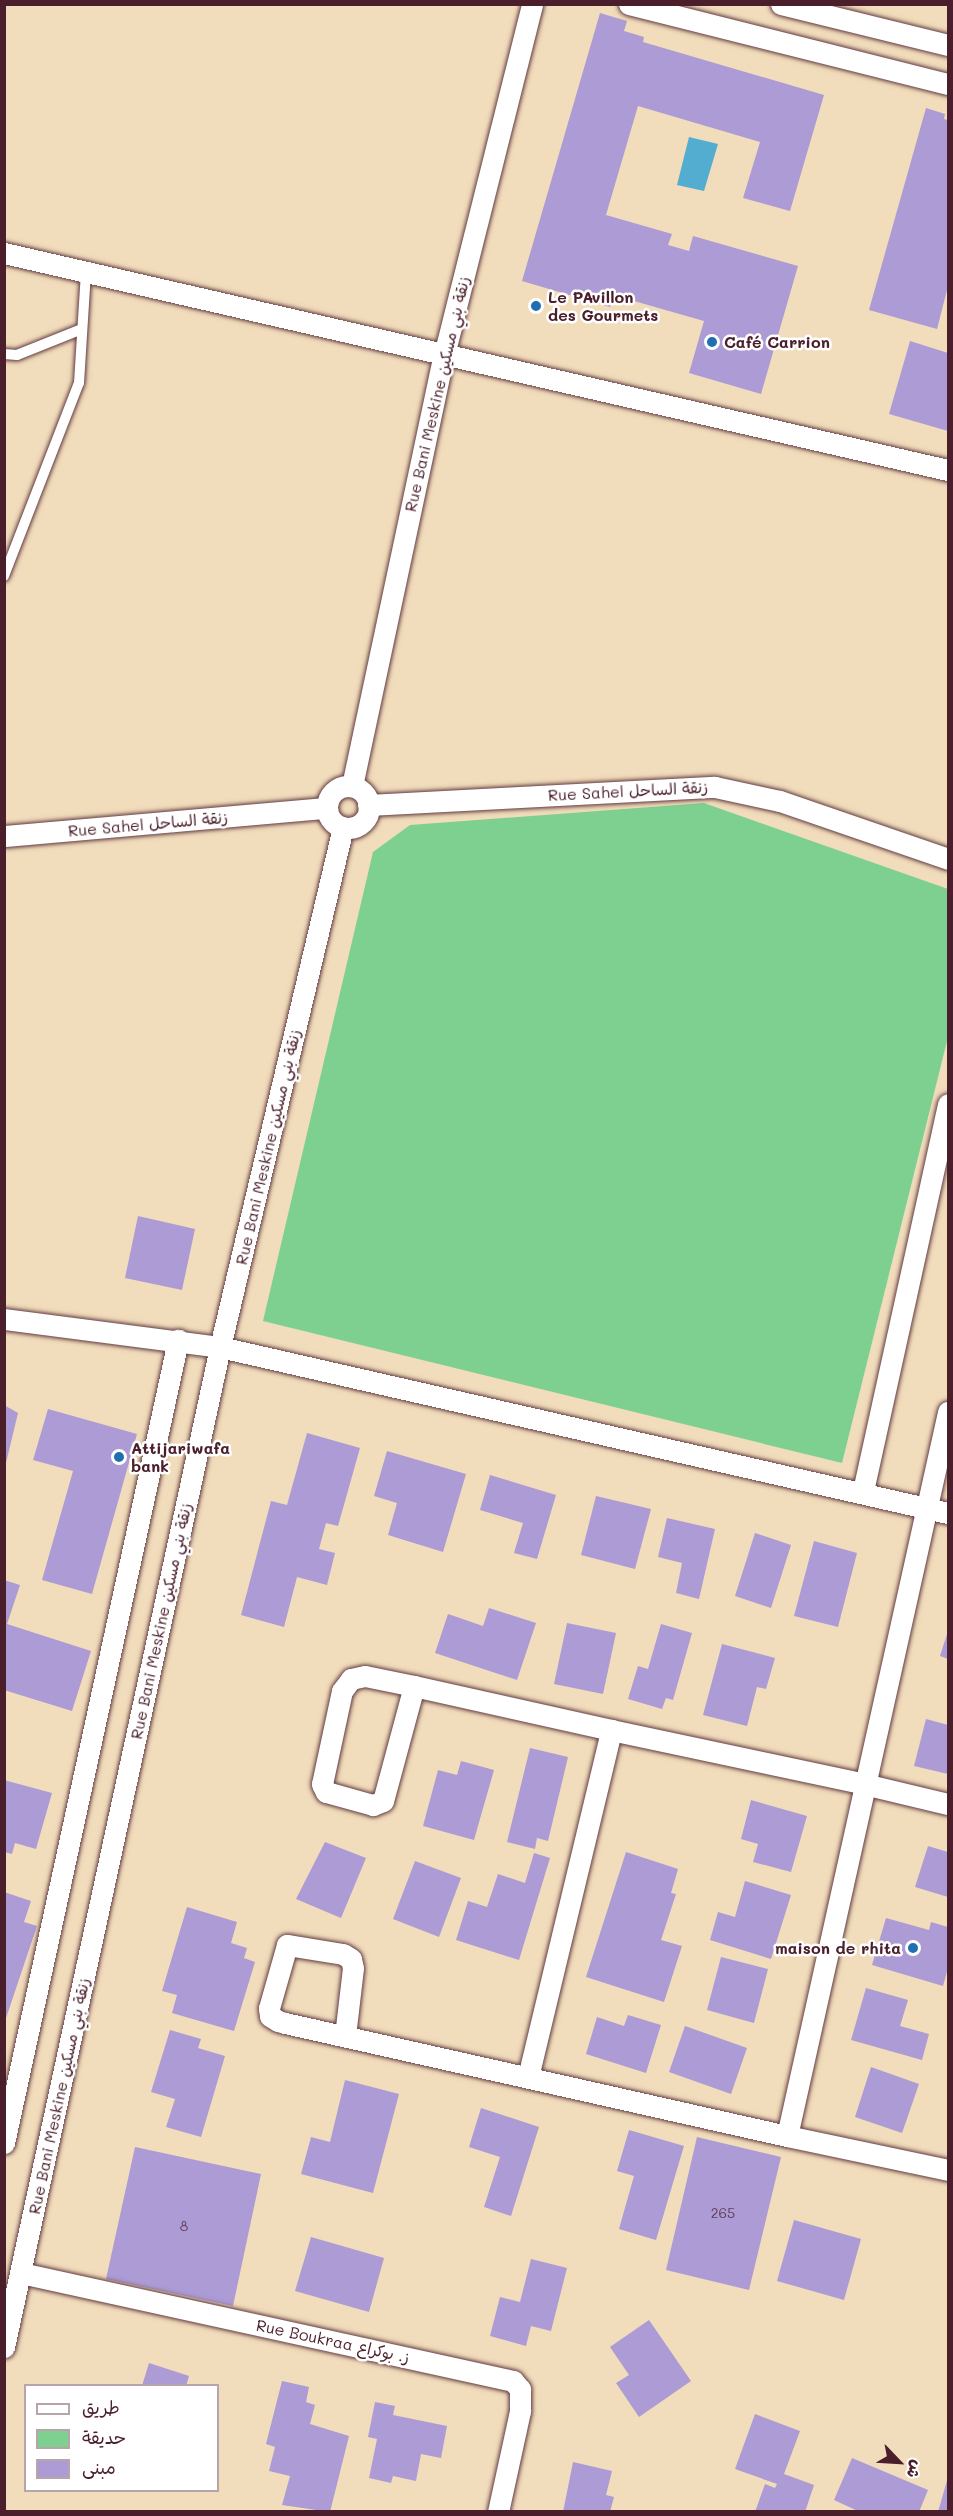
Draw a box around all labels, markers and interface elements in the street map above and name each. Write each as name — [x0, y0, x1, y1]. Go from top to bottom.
street label: Rue Bani Meskine زنقة بني مسكين — [401, 274, 473, 514]
place label: Le PAvillon des Gourmets — [548, 287, 658, 325]
marker: Le PAvillon des Gourmets — [529, 299, 543, 313]
place label: Café Carrion — [724, 332, 830, 352]
marker: Café Carrion — [705, 335, 719, 349]
street label: Rue Sahel زنقة الساحل — [547, 777, 709, 805]
street label: Rue Sahel زنقة الساحل — [67, 807, 229, 841]
street label: Rue Bani Meskine زنقة بني مسكين — [232, 1027, 304, 1267]
place label: Attijariwafa bank — [131, 1438, 230, 1476]
marker: Attijariwafa bank — [112, 1450, 126, 1464]
street label: Rue Bani Meskine زنقة بني مسكين — [127, 1501, 195, 1741]
place label: maison de rhita — [775, 1938, 901, 1958]
marker: maison de rhita — [906, 1941, 920, 1955]
street label: Rue Bani Meskine زنقة بني مسكين — [25, 1976, 93, 2216]
house number: 265 — [711, 2205, 735, 2221]
house number: 8 — [180, 2218, 188, 2234]
street label: Rue Boukraa ز. بوكراع — [254, 2315, 412, 2367]
legend — [24, 2384, 219, 2492]
text: طريق — [82, 2395, 120, 2419]
text: حديقة — [82, 2425, 126, 2449]
north arrow — [869, 2432, 929, 2492]
text: مبنى — [82, 2455, 116, 2479]
text: ش — [903, 2457, 929, 2482]

